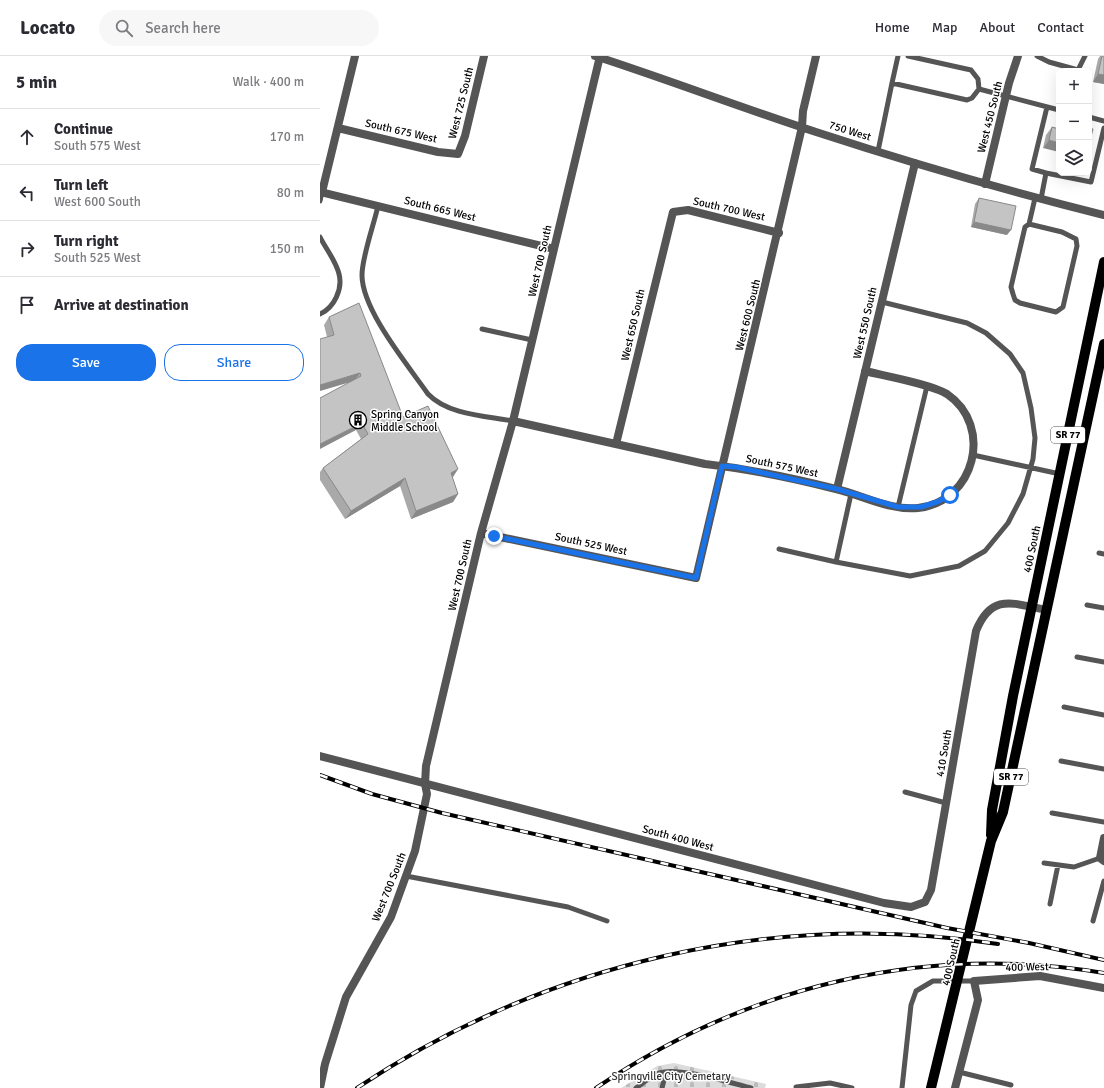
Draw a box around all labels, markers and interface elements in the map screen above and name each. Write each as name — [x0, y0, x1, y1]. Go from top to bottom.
search box — [99, 10, 379, 46]
text: Locato — [20, 16, 75, 40]
icon: search — [113, 17, 135, 39]
text: Search here — [145, 19, 221, 37]
text: Home — [875, 19, 910, 36]
text: Map — [932, 19, 957, 36]
text: About — [979, 19, 1015, 36]
text: Contact — [1037, 19, 1084, 36]
street label: West 725 South — [446, 66, 476, 140]
map controls — [1056, 68, 1092, 176]
button: + — [1056, 68, 1092, 104]
text: 5 min — [16, 72, 57, 93]
text: Walk · 400 m — [233, 74, 304, 90]
street label: West 450 South — [975, 80, 1005, 154]
button: − — [1056, 104, 1092, 140]
street label: South 675 West — [364, 116, 438, 146]
street label: 750 West — [827, 118, 873, 144]
text: Continue — [54, 120, 113, 138]
icon: ahead — [16, 126, 38, 148]
text: 170 m — [270, 129, 304, 145]
text: South 575 West — [54, 138, 141, 154]
button: layers — [1056, 140, 1092, 176]
text: Turn left — [54, 176, 108, 194]
icon: left — [16, 182, 38, 204]
text: 80 m — [277, 185, 304, 201]
text: West 600 South — [54, 194, 141, 210]
street label: South 665 West — [403, 194, 477, 224]
street label: South 700 West — [692, 194, 766, 224]
street label: West 700 South — [525, 224, 555, 298]
text: Turn right — [54, 232, 119, 250]
icon: right — [16, 238, 38, 260]
text: 150 m — [270, 241, 304, 257]
text: South 525 West — [54, 250, 141, 266]
street label: West 600 South — [733, 278, 763, 352]
street label: West 550 South — [850, 286, 880, 360]
street label: West 650 South — [618, 288, 648, 362]
icon: arrive — [16, 294, 38, 316]
text: Arrive at destination — [54, 296, 189, 314]
button: Save — [16, 344, 156, 381]
button: Share — [164, 344, 304, 381]
place label: Spring Canyon Middle School — [371, 408, 439, 434]
building icon: Spring Canyon Middle School — [348, 410, 368, 430]
road number: SR 77 — [1051, 427, 1085, 443]
street label: South 575 West — [745, 452, 819, 480]
route start — [941, 486, 959, 504]
street label: 400 South — [1021, 524, 1043, 574]
route end — [485, 527, 503, 545]
street label: South 525 West — [554, 530, 628, 558]
street label: West 700 South — [445, 538, 475, 612]
street label: 410 South — [933, 728, 955, 778]
road number: SR 77 — [994, 769, 1028, 785]
street label: South 400 West — [641, 822, 715, 854]
street label: West 700 South — [369, 851, 409, 923]
street label: 400 South — [939, 937, 963, 987]
street label: 400 West — [1005, 960, 1049, 974]
park label: Springville City Cemetary — [611, 1070, 731, 1083]

